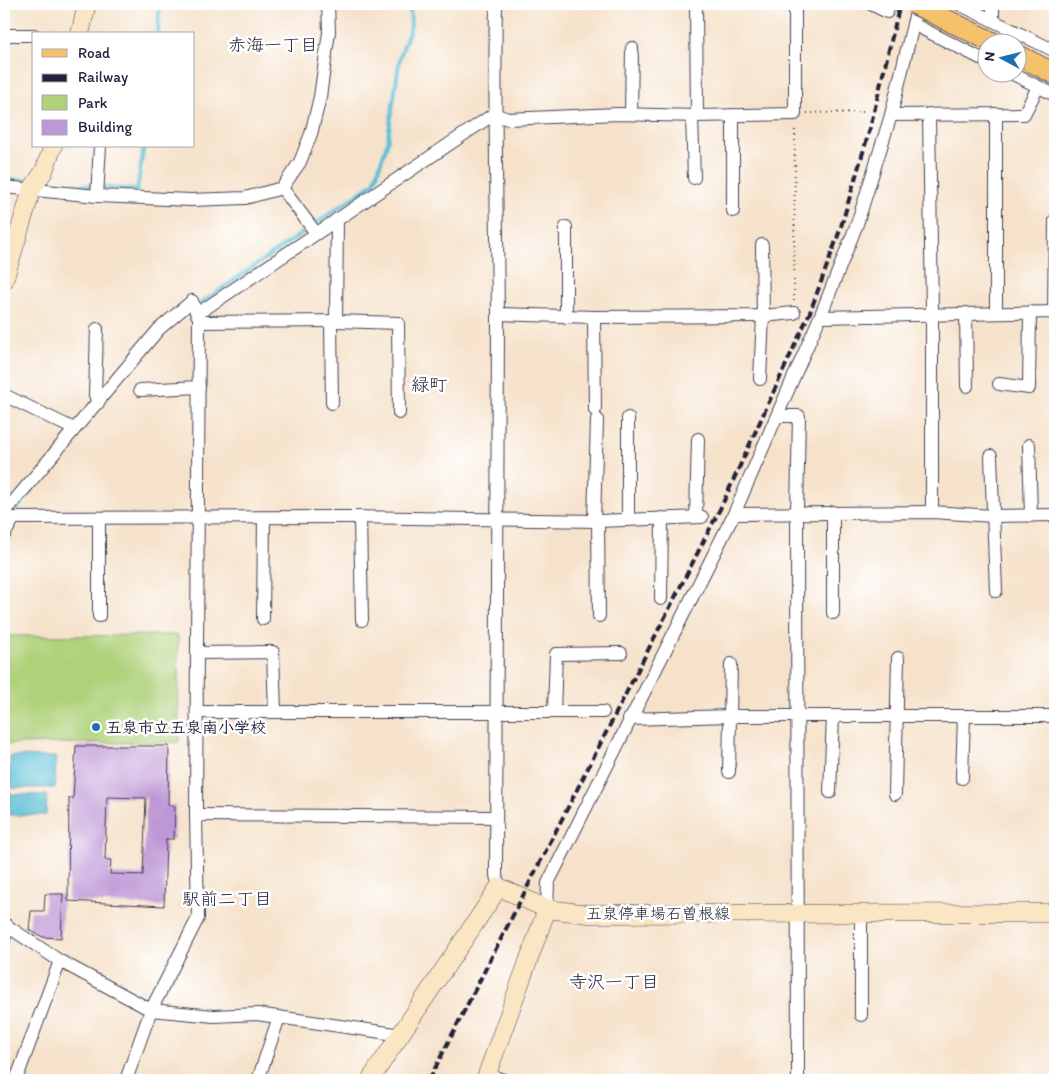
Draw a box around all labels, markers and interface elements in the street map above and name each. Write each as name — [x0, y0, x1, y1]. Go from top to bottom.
legend — [32, 32, 195, 148]
north arrow — [976, 32, 1026, 82]
district label: 赤海一丁目 — [228, 34, 318, 56]
text: Road — [78, 44, 111, 62]
text: N — [981, 51, 999, 62]
text: Railway — [78, 68, 128, 86]
text: Park — [78, 94, 108, 112]
text: Building — [78, 118, 132, 136]
district label: 緑町 — [411, 374, 447, 396]
place label: 五泉市立五泉南小学校 — [106, 718, 266, 737]
marker: 五泉市立五泉南小学校 — [90, 721, 102, 733]
district label: 駅前二丁目 — [182, 888, 272, 910]
street label: 五泉停車場石曽根線 — [586, 904, 730, 923]
district label: 寺沢一丁目 — [569, 971, 659, 993]

